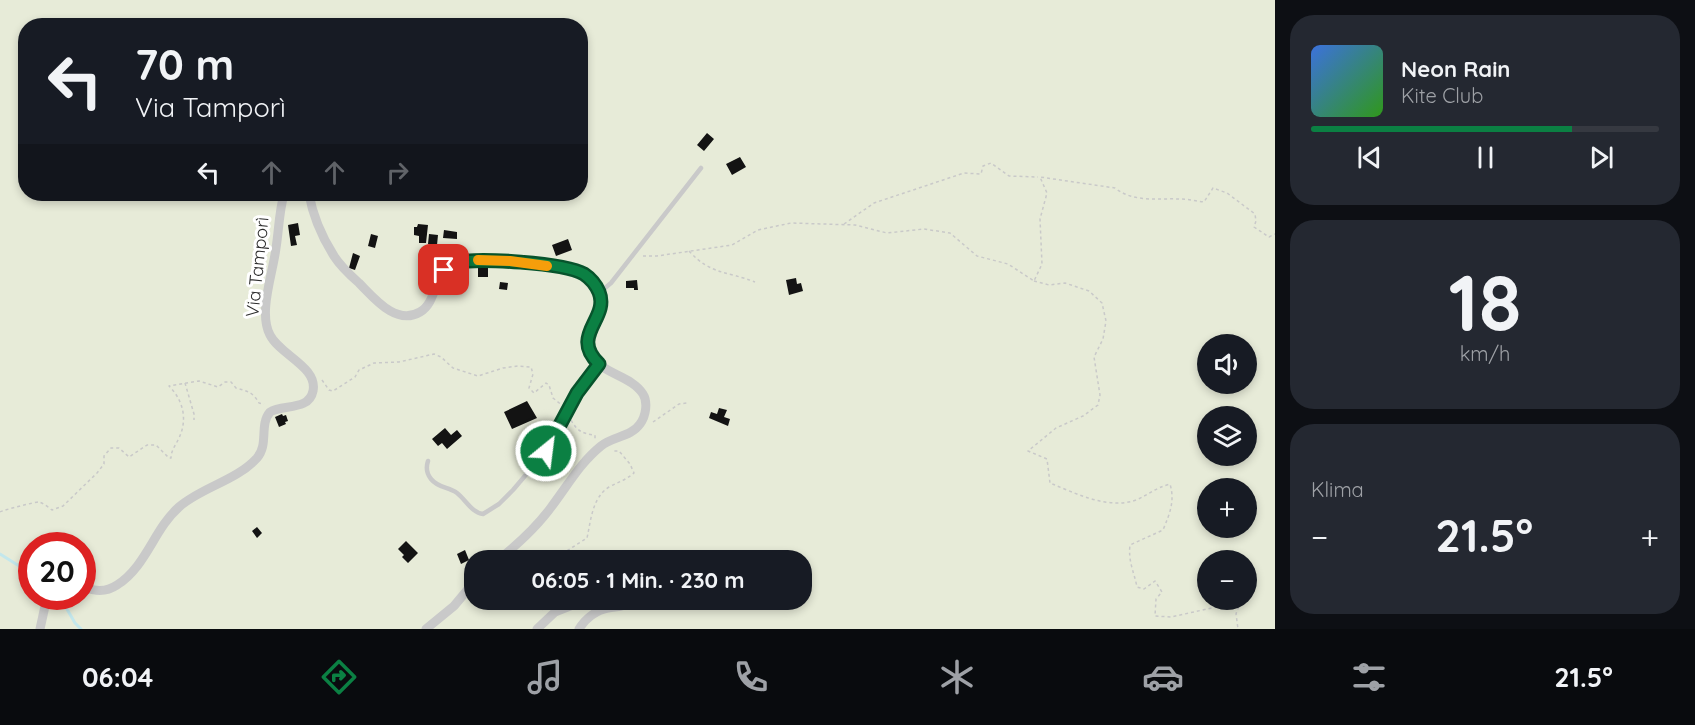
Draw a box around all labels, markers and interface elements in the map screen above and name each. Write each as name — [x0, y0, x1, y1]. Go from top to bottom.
text: 70 m — [135, 38, 234, 91]
icon: left — [36, 42, 114, 120]
text: Neon Rain — [1401, 55, 1510, 83]
text: Kite Club — [1401, 83, 1483, 108]
text: Via Tamporì — [135, 90, 286, 124]
icon: previous — [1353, 141, 1386, 174]
icon: pause — [1469, 141, 1502, 174]
icon: next — [1585, 141, 1618, 174]
icon: left — [192, 156, 225, 189]
icon: ahead — [255, 156, 288, 189]
icon: ahead — [318, 156, 351, 189]
icon: right — [381, 156, 414, 189]
street label: Via Tamporì — [240, 216, 274, 318]
pin — [418, 244, 469, 295]
icon: arrive — [427, 253, 460, 286]
text: 18 — [1448, 253, 1522, 351]
map controls — [1197, 334, 1257, 610]
button: sound — [1197, 334, 1257, 394]
text: km/h — [1460, 341, 1510, 366]
button: layers — [1197, 406, 1257, 466]
position arrow — [514, 419, 578, 483]
text: Klima — [1311, 477, 1364, 502]
button: + — [1197, 478, 1257, 538]
text: 21.5° — [1435, 507, 1533, 563]
text: − — [1311, 516, 1328, 557]
text: + — [1640, 516, 1659, 557]
speed limit sign: 20 — [18, 532, 96, 610]
button: − — [1197, 550, 1257, 610]
text: 06:05 · 1 Min. · 230 m — [531, 566, 745, 594]
icon: directions — [318, 656, 360, 698]
icon: music — [524, 656, 566, 698]
icon: phone — [730, 656, 772, 698]
icon: climate — [936, 656, 978, 698]
icon: car — [1142, 656, 1184, 698]
icon: filters — [1348, 656, 1390, 698]
text: 06:04 — [82, 660, 153, 694]
text: 21.5° — [1554, 660, 1613, 694]

